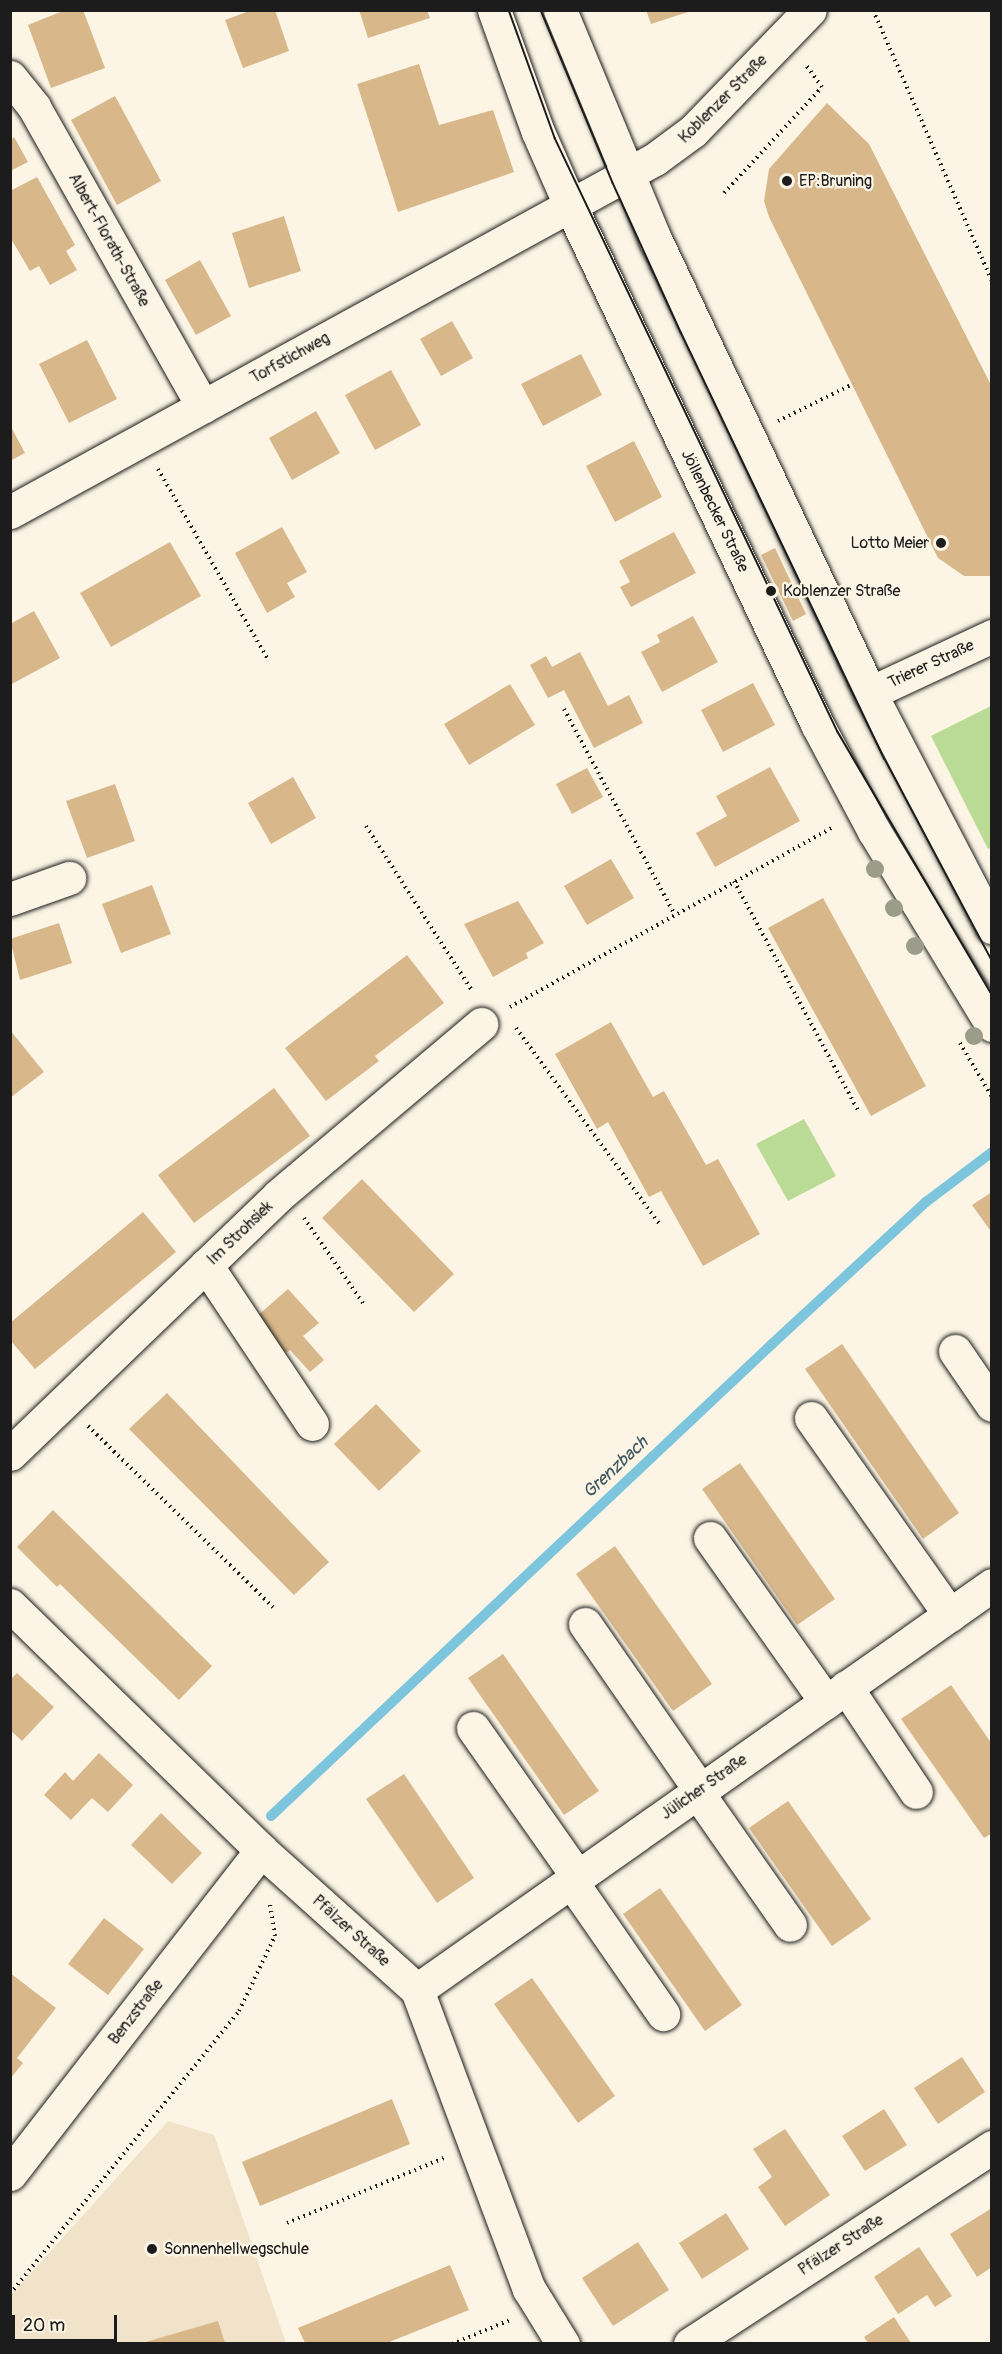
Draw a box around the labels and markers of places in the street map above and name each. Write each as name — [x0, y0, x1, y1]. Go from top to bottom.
place label: EP:Bruning — [799, 171, 872, 191]
marker: EP:Bruning — [780, 174, 794, 188]
place label: Lotto Meier — [851, 533, 929, 553]
marker: Lotto Meier — [934, 536, 948, 550]
place label: Koblenzer Straße — [783, 581, 900, 601]
marker: Koblenzer Straße — [764, 584, 778, 598]
place label: Sonnenhellwegschule — [164, 2239, 309, 2259]
marker: Sonnenhellwegschule — [145, 2242, 159, 2256]

